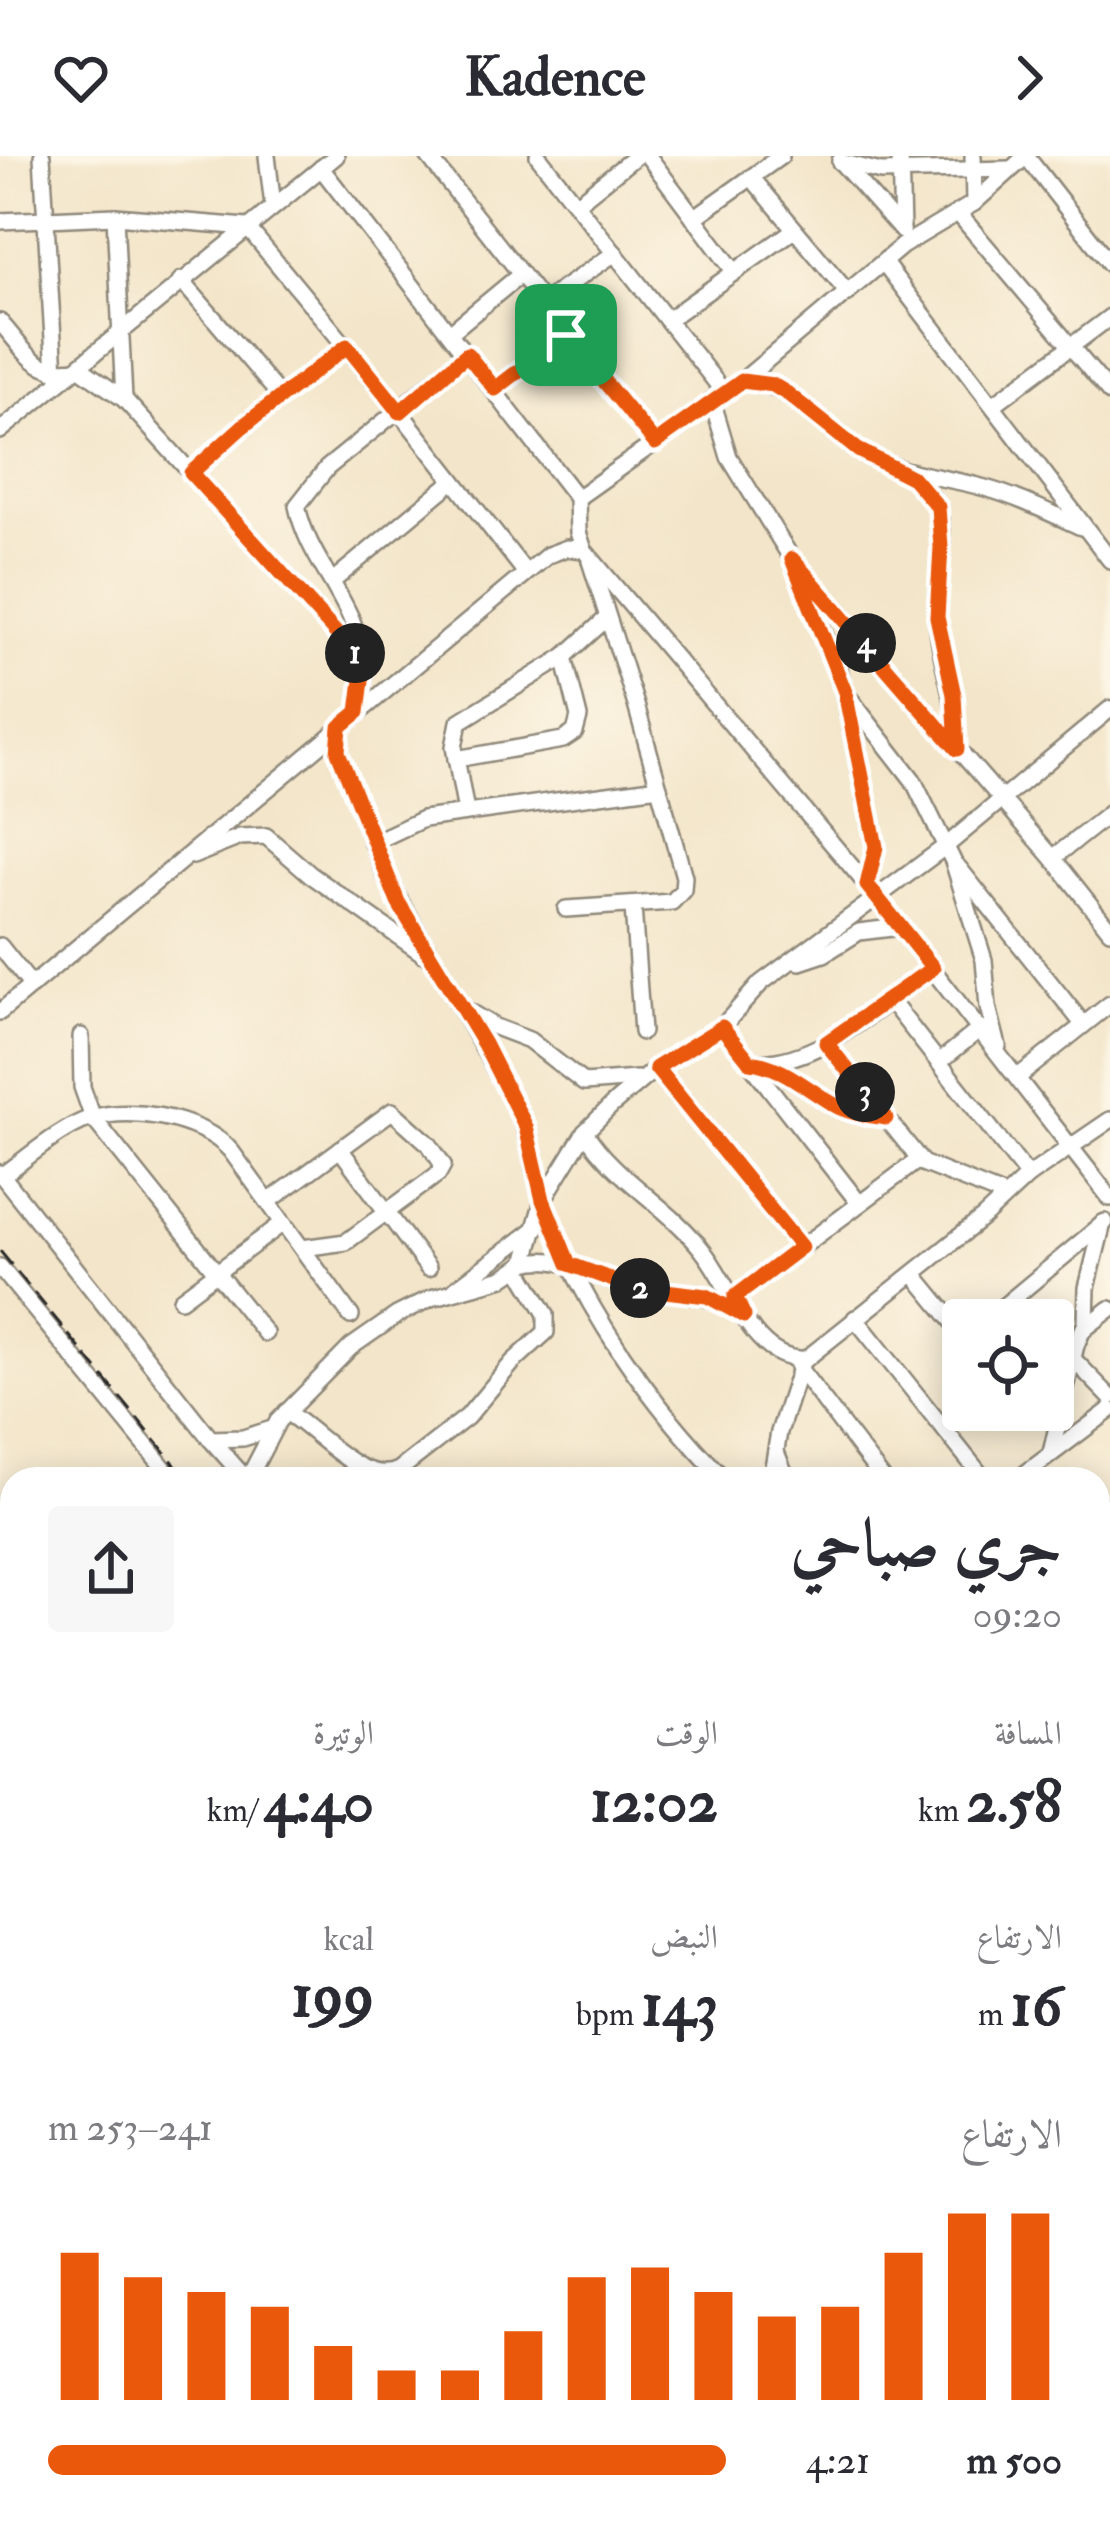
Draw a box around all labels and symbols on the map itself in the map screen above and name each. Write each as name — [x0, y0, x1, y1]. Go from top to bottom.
pin — [515, 284, 617, 386]
pin: 4 — [836, 613, 896, 673]
pin: 1 — [325, 623, 385, 683]
pin: 3 — [835, 1062, 895, 1122]
pin: 2 — [610, 1258, 670, 1318]

